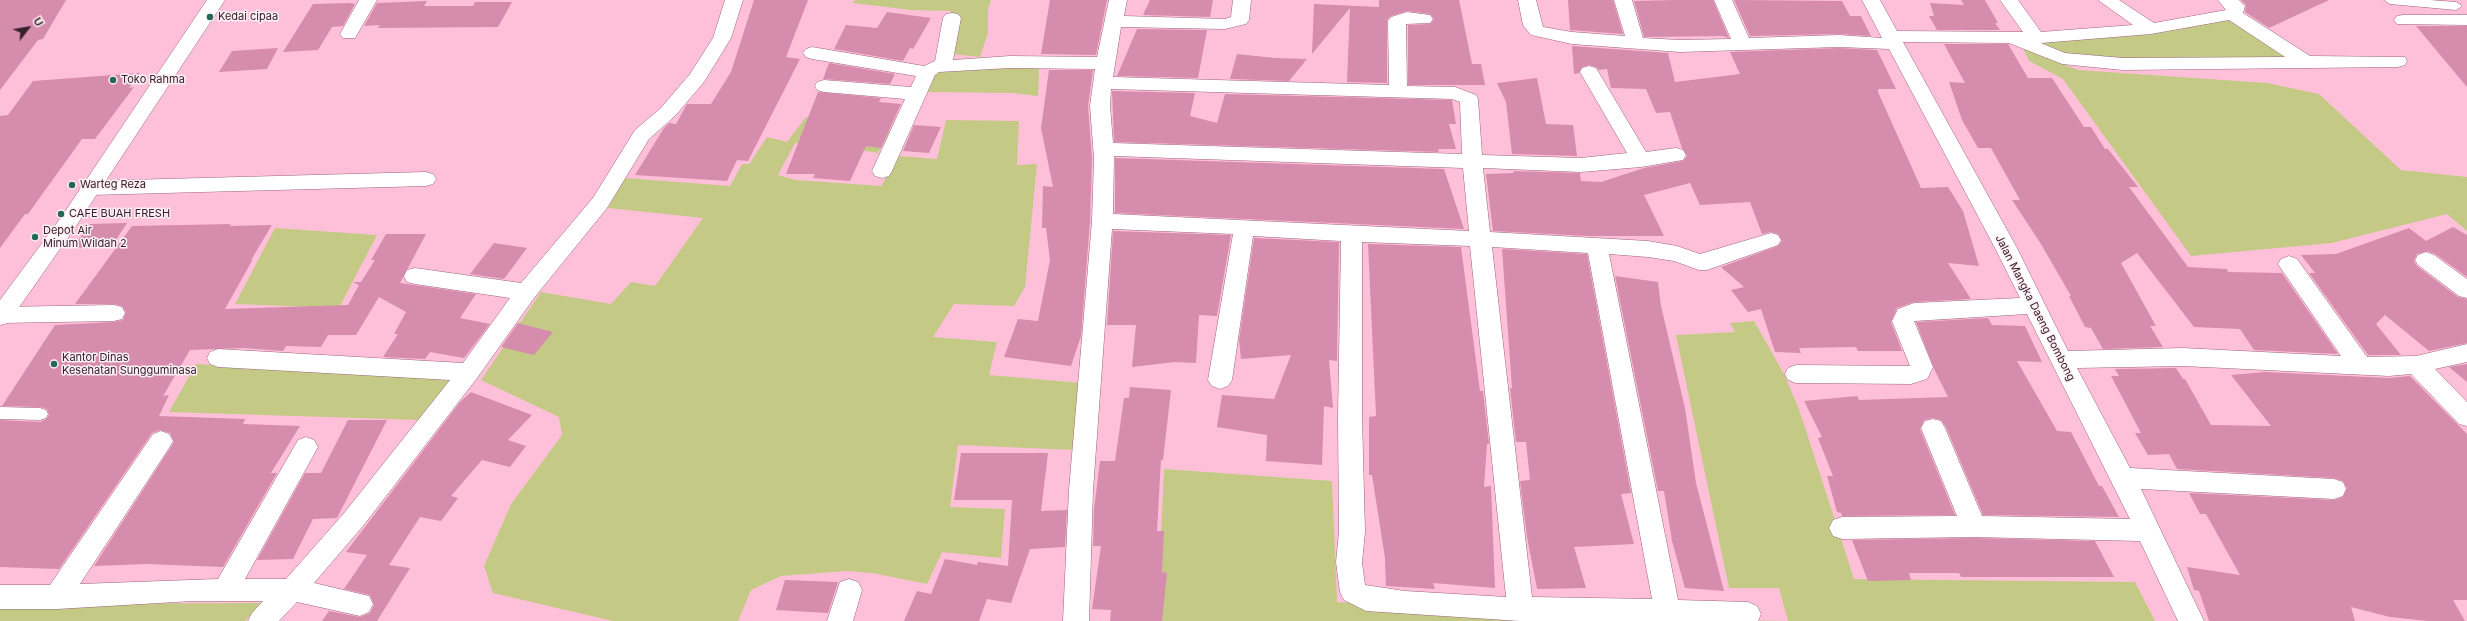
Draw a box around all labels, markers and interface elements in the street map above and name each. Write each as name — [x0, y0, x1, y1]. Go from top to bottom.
north arrow — [8, 8, 48, 48]
place label: Kedai cipaa — [218, 10, 278, 24]
marker: Kedai cipaa — [205, 12, 215, 22]
text: U — [30, 15, 46, 29]
place label: Toko Rahma — [121, 73, 185, 87]
marker: Toko Rahma — [108, 75, 118, 85]
place label: Warteg Reza — [80, 178, 146, 192]
marker: Warteg Reza — [67, 180, 77, 190]
place label: CAFE BUAH FRESH — [69, 207, 170, 221]
marker: CAFE BUAH FRESH — [56, 209, 66, 219]
place label: Depot Air Minum Wildah 2 — [43, 224, 127, 250]
marker: Depot Air Minum Wildah 2 — [30, 232, 40, 242]
street label: Jalan Mangka Daeng Bombong — [1992, 233, 2078, 383]
place label: Kantor Dinas Kesehatan Sungguminasa — [62, 351, 197, 377]
marker: Kantor Dinas Kesehatan Sungguminasa — [49, 359, 59, 369]

